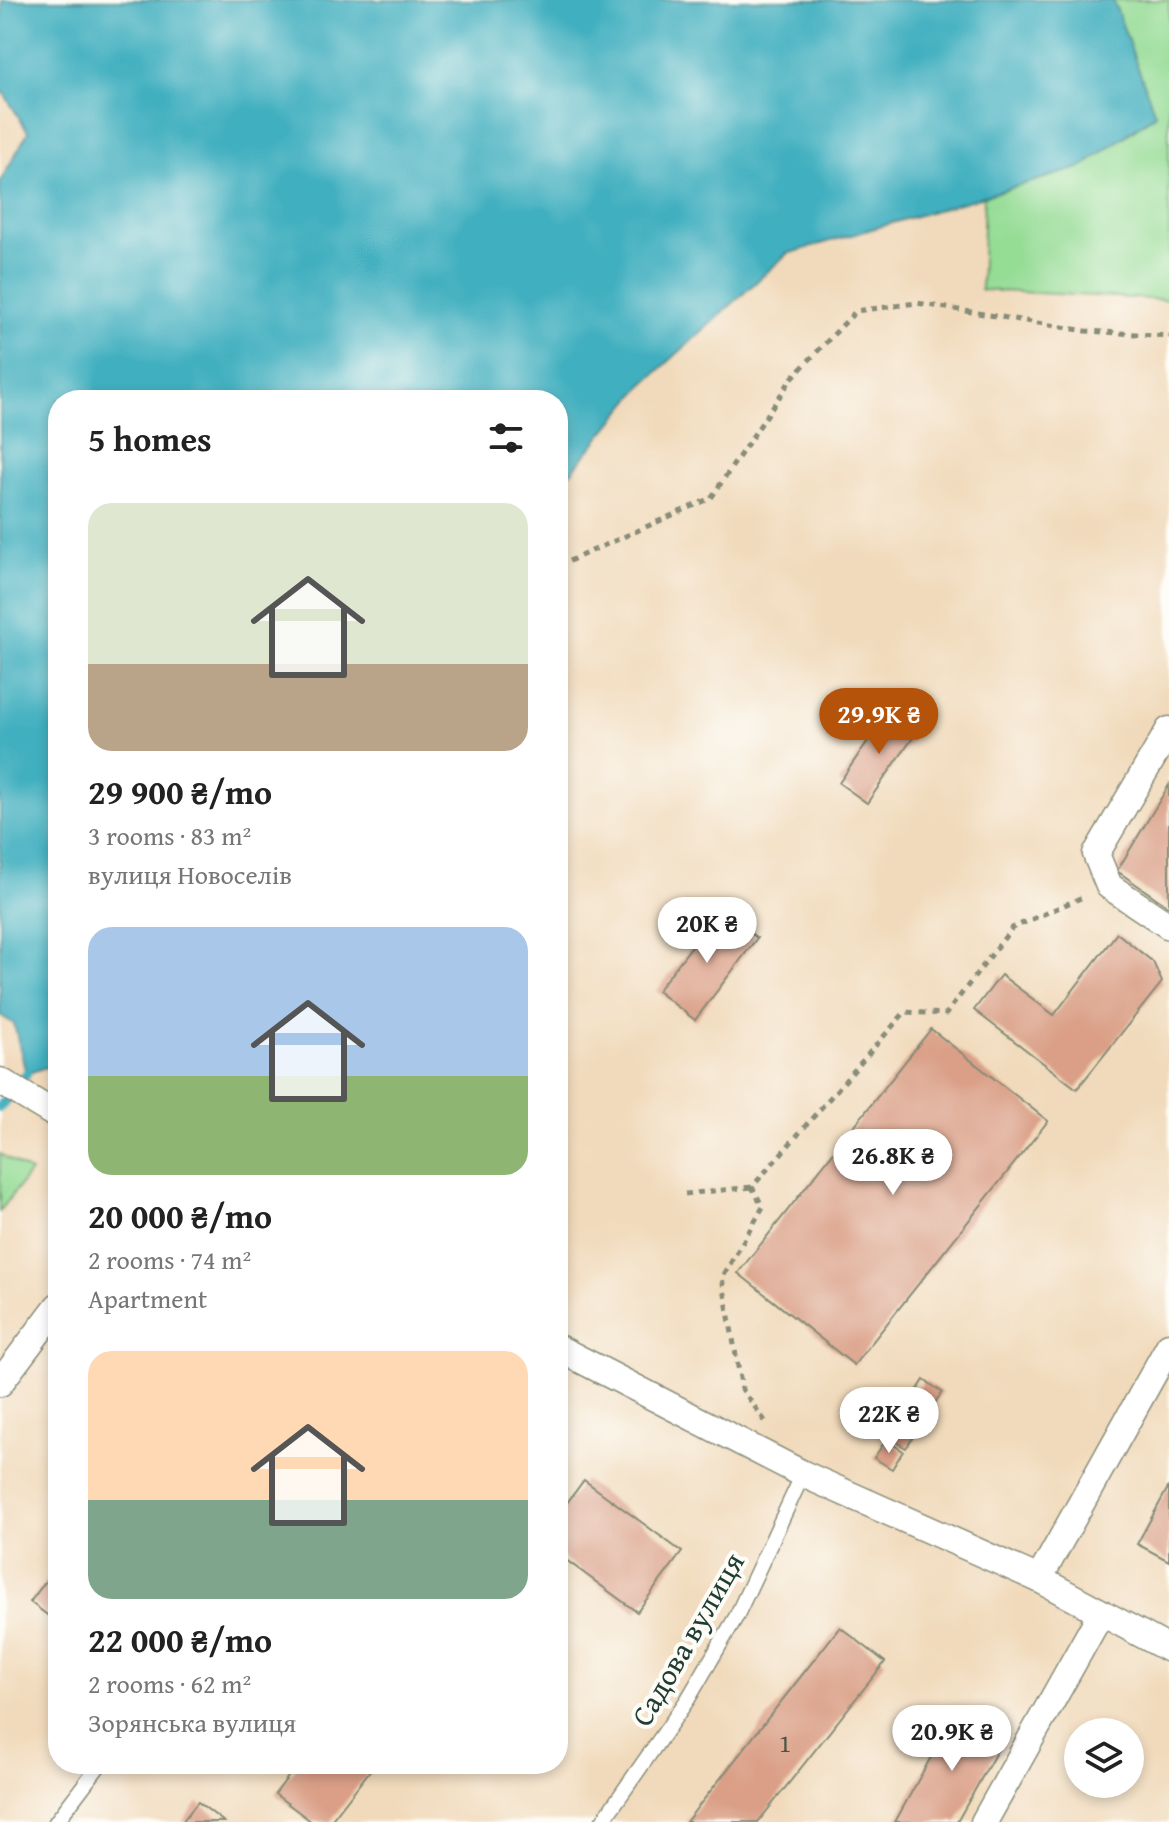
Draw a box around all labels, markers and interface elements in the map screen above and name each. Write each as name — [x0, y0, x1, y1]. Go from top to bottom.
text: 5 homes — [88, 414, 212, 463]
icon: filters — [484, 416, 528, 460]
icon: home — [236, 555, 380, 699]
pin: 29.9K ₴ — [805, 688, 953, 756]
text: 29.9K ₴ — [837, 694, 921, 733]
text: 29 900 ₴/mo — [88, 767, 272, 816]
text: 3 rooms · 83 m² — [88, 816, 251, 855]
text: вулиця Новоселів — [88, 855, 292, 894]
pin: 20K ₴ — [651, 897, 763, 965]
text: 20K ₴ — [676, 903, 738, 942]
icon: home — [236, 979, 380, 1123]
pin: 26.8K ₴ — [819, 1129, 967, 1197]
text: 26.8K ₴ — [851, 1135, 935, 1174]
text: 20 000 ₴/mo — [88, 1191, 272, 1240]
text: 2 rooms · 74 m² — [88, 1240, 251, 1279]
text: Apartment — [88, 1279, 207, 1318]
pin: 22K ₴ — [833, 1387, 945, 1455]
text: 22K ₴ — [858, 1393, 920, 1432]
icon: home — [236, 1403, 380, 1547]
street label: Садова вулиця — [619, 1544, 755, 1734]
text: 22 000 ₴/mo — [88, 1615, 272, 1664]
text: 2 rooms · 62 m² — [88, 1664, 251, 1703]
text: Зорянська вулиця — [88, 1703, 296, 1742]
pin: 20.9K ₴ — [878, 1705, 1026, 1773]
text: 20.9K ₴ — [910, 1711, 994, 1750]
map controls — [1064, 1718, 1144, 1798]
button: layers — [1064, 1718, 1144, 1798]
house number: 1 — [779, 1723, 791, 1762]

